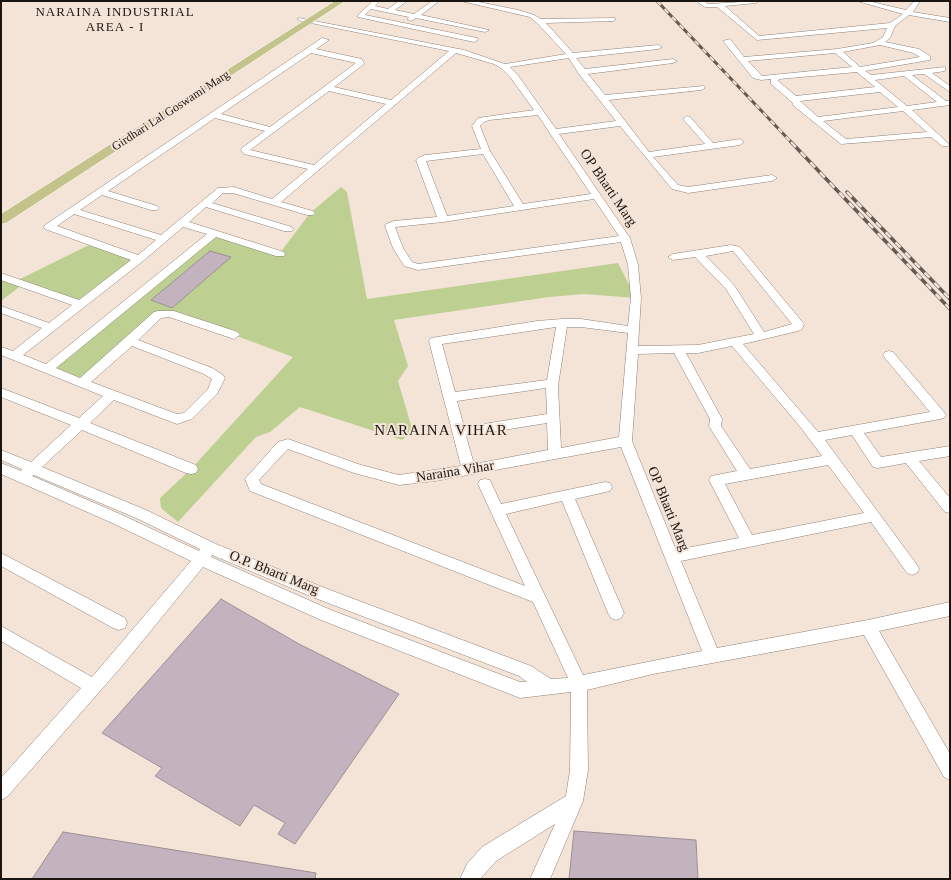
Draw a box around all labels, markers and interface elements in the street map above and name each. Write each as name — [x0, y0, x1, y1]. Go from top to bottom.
district label: NARAINA INDUSTRIAL AREA - I — [35, 5, 195, 36]
street label: Girdhari Lal Goswami Marg — [109, 68, 233, 154]
street label: OP Bharti Marg — [576, 146, 640, 230]
district label: NARAINA VIHAR — [374, 422, 508, 440]
street label: Naraina Vihar — [415, 458, 495, 486]
street label: OP Bharti Marg — [643, 464, 693, 554]
street label: O.P. Bharti Marg — [227, 547, 321, 599]

